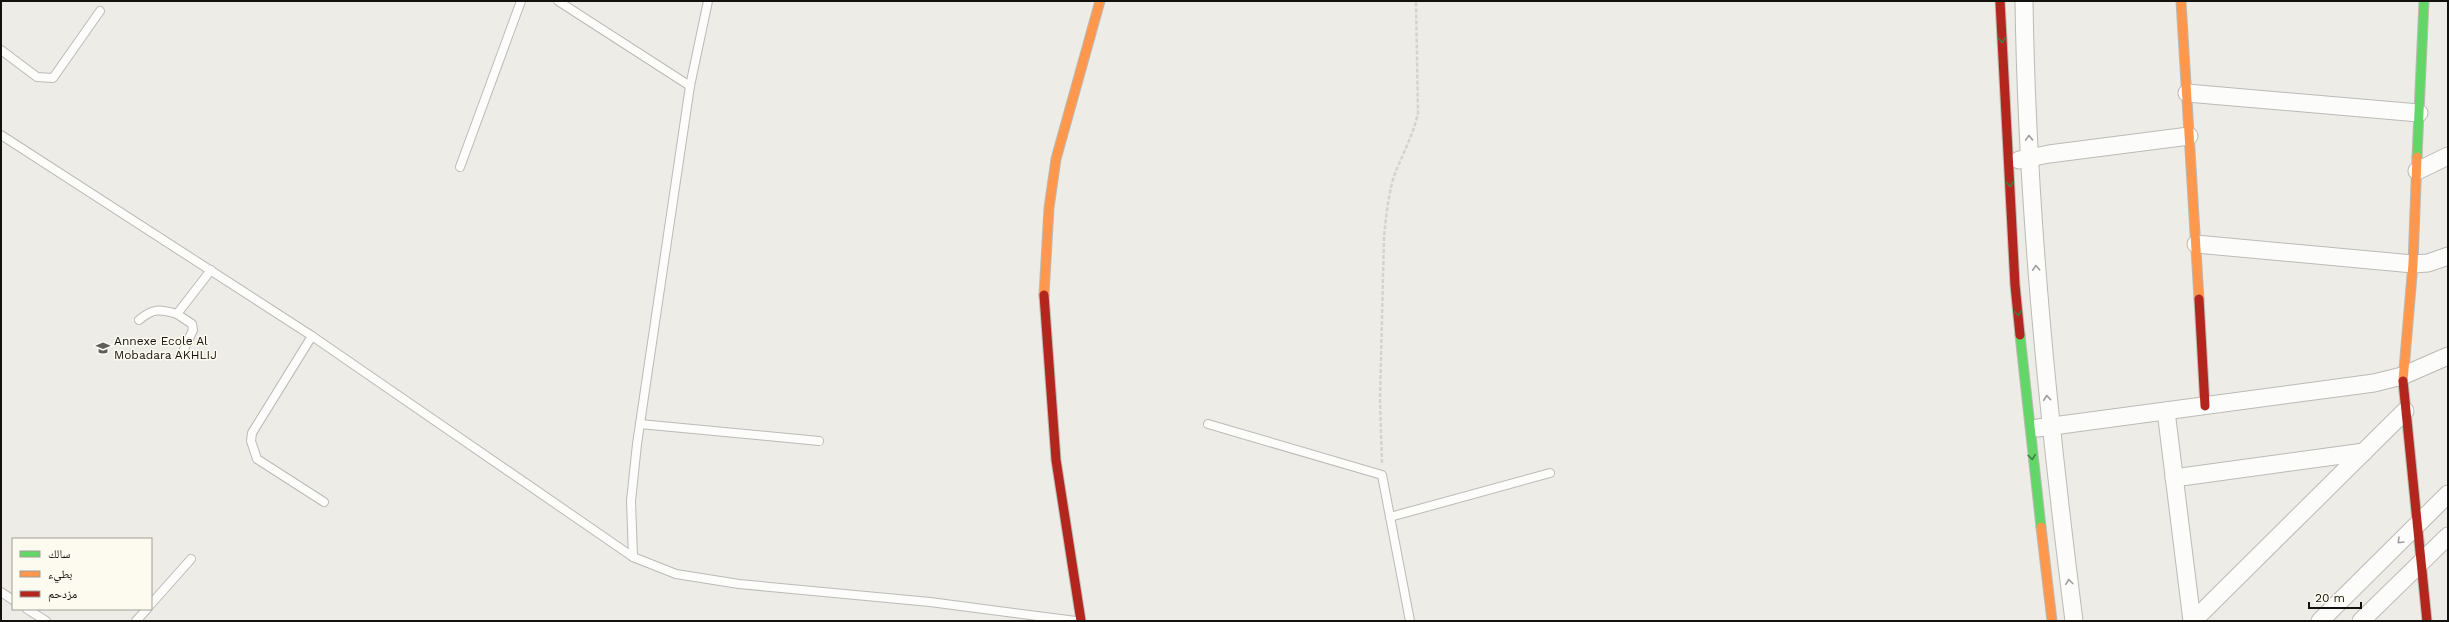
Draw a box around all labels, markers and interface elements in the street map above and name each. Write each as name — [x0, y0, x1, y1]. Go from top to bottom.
one-way arrow — [1998, 37, 2006, 43]
one-way arrow — [2025, 135, 2033, 141]
one-way arrow — [2005, 181, 2014, 187]
one-way arrow — [2032, 265, 2041, 271]
one-way arrow — [2013, 310, 2022, 317]
place label: Annexe Ecole Al Mobadara AKHLIJ — [114, 334, 217, 362]
school or university icon: Annexe Ecole Al Mobadara AKHLIJ — [95, 340, 111, 356]
one-way arrow — [2043, 395, 2052, 401]
one-way arrow — [2028, 454, 2037, 460]
one-way arrow — [2397, 536, 2405, 544]
legend — [12, 538, 152, 610]
text: سالك — [48, 547, 70, 561]
text: بطيء — [48, 567, 72, 584]
one-way arrow — [2065, 579, 2074, 585]
scale bar — [2309, 584, 2361, 610]
text: مزدحم — [48, 587, 77, 602]
text: 20 m — [2315, 591, 2345, 605]

